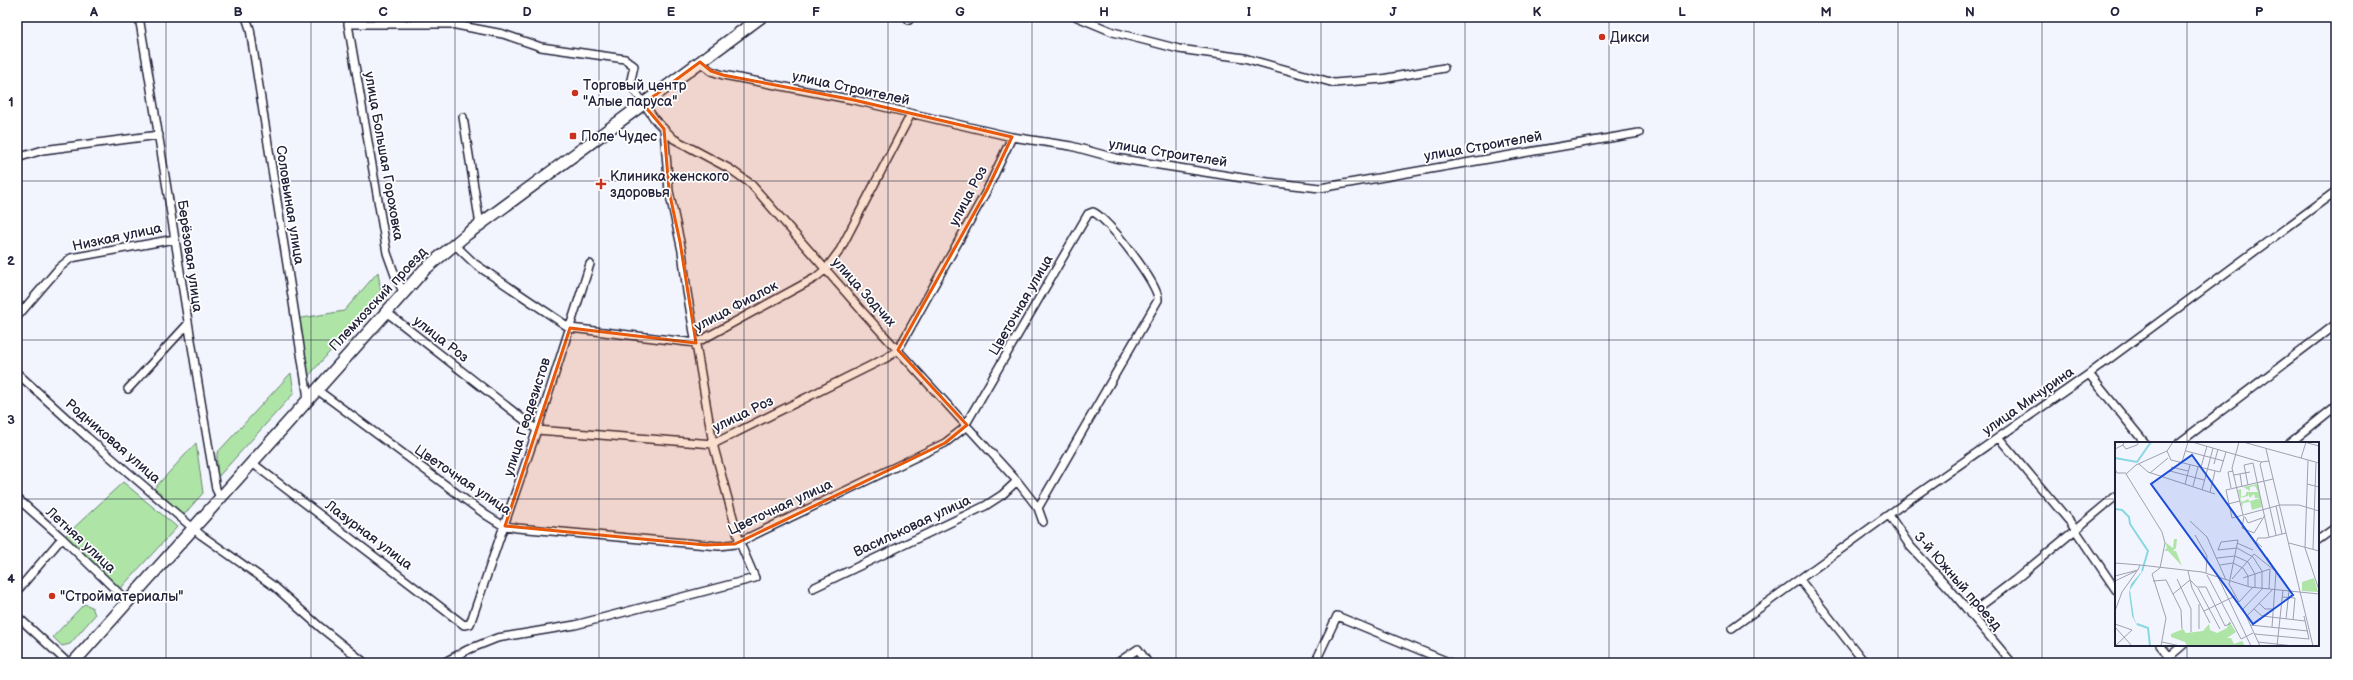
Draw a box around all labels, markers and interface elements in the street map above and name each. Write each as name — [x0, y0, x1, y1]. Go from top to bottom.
text: A — [89, 4, 98, 20]
text: B — [233, 4, 243, 20]
text: C — [378, 4, 388, 20]
text: D — [522, 4, 532, 20]
text: E — [667, 4, 676, 20]
text: F — [812, 4, 820, 20]
text: G — [955, 4, 965, 20]
text: H — [1099, 4, 1109, 20]
text: I — [1247, 4, 1251, 20]
text: J — [1389, 4, 1397, 20]
text: K — [1533, 4, 1542, 20]
text: L — [1678, 4, 1686, 20]
text: M — [1820, 4, 1832, 20]
text: N — [1965, 4, 1975, 20]
text: O — [2110, 4, 2120, 20]
text: P — [2255, 4, 2264, 20]
place label: Дикси — [1610, 29, 1650, 46]
marker: Дикси — [1597, 32, 1607, 42]
street label: улица Строителей — [791, 67, 911, 109]
street label: улица Большая Гороховка — [361, 70, 407, 243]
place label: Торговый центр "Алые паруса" — [583, 77, 686, 110]
marker: Торговый центр "Алые паруса" — [570, 88, 580, 98]
text: 1 — [8, 94, 14, 110]
street label: улица Строителей — [1423, 127, 1543, 165]
place label: Поле Чудес — [581, 128, 657, 145]
marker: Поле Чудес — [568, 131, 578, 141]
street label: улица Строителей — [1108, 135, 1228, 171]
street label: Соловьиная улица — [272, 144, 308, 267]
street label: улица Роз — [945, 163, 991, 229]
place label: Клиника женского здоровья — [610, 168, 729, 201]
marker: Клиника женского здоровья — [595, 178, 607, 190]
street label: Берёзовая улица — [174, 199, 206, 314]
street label: Низкая улица — [71, 219, 164, 255]
street label: Племхозский проезд — [325, 243, 431, 354]
street label: Цветочная улица — [985, 251, 1057, 358]
text: 2 — [7, 253, 15, 269]
street label: улица Зодчих — [828, 254, 900, 331]
street label: улица Фиалок — [691, 277, 781, 335]
street label: улица Роз — [410, 312, 472, 366]
street label: улица Геодезистов — [500, 355, 554, 478]
street label: улица Мичурина — [1979, 363, 2078, 439]
street label: улица Роз — [710, 392, 776, 436]
street label: Родниковая улица — [62, 395, 165, 487]
text: 3 — [7, 412, 15, 428]
street label: Цветочная улица — [411, 441, 515, 519]
inset map — [2115, 442, 2319, 646]
street label: Цветочная улица — [725, 475, 836, 539]
street label: Васильковая улица — [851, 491, 974, 561]
street label: Лазурная улица — [321, 496, 417, 574]
street label: Летняя улица — [42, 503, 120, 577]
street label: 3-й Южный проезд — [1911, 528, 2006, 634]
text: 4 — [7, 571, 15, 587]
place label: "Стройматериалы" — [60, 588, 183, 605]
marker: "Стройматериалы" — [47, 591, 57, 601]

